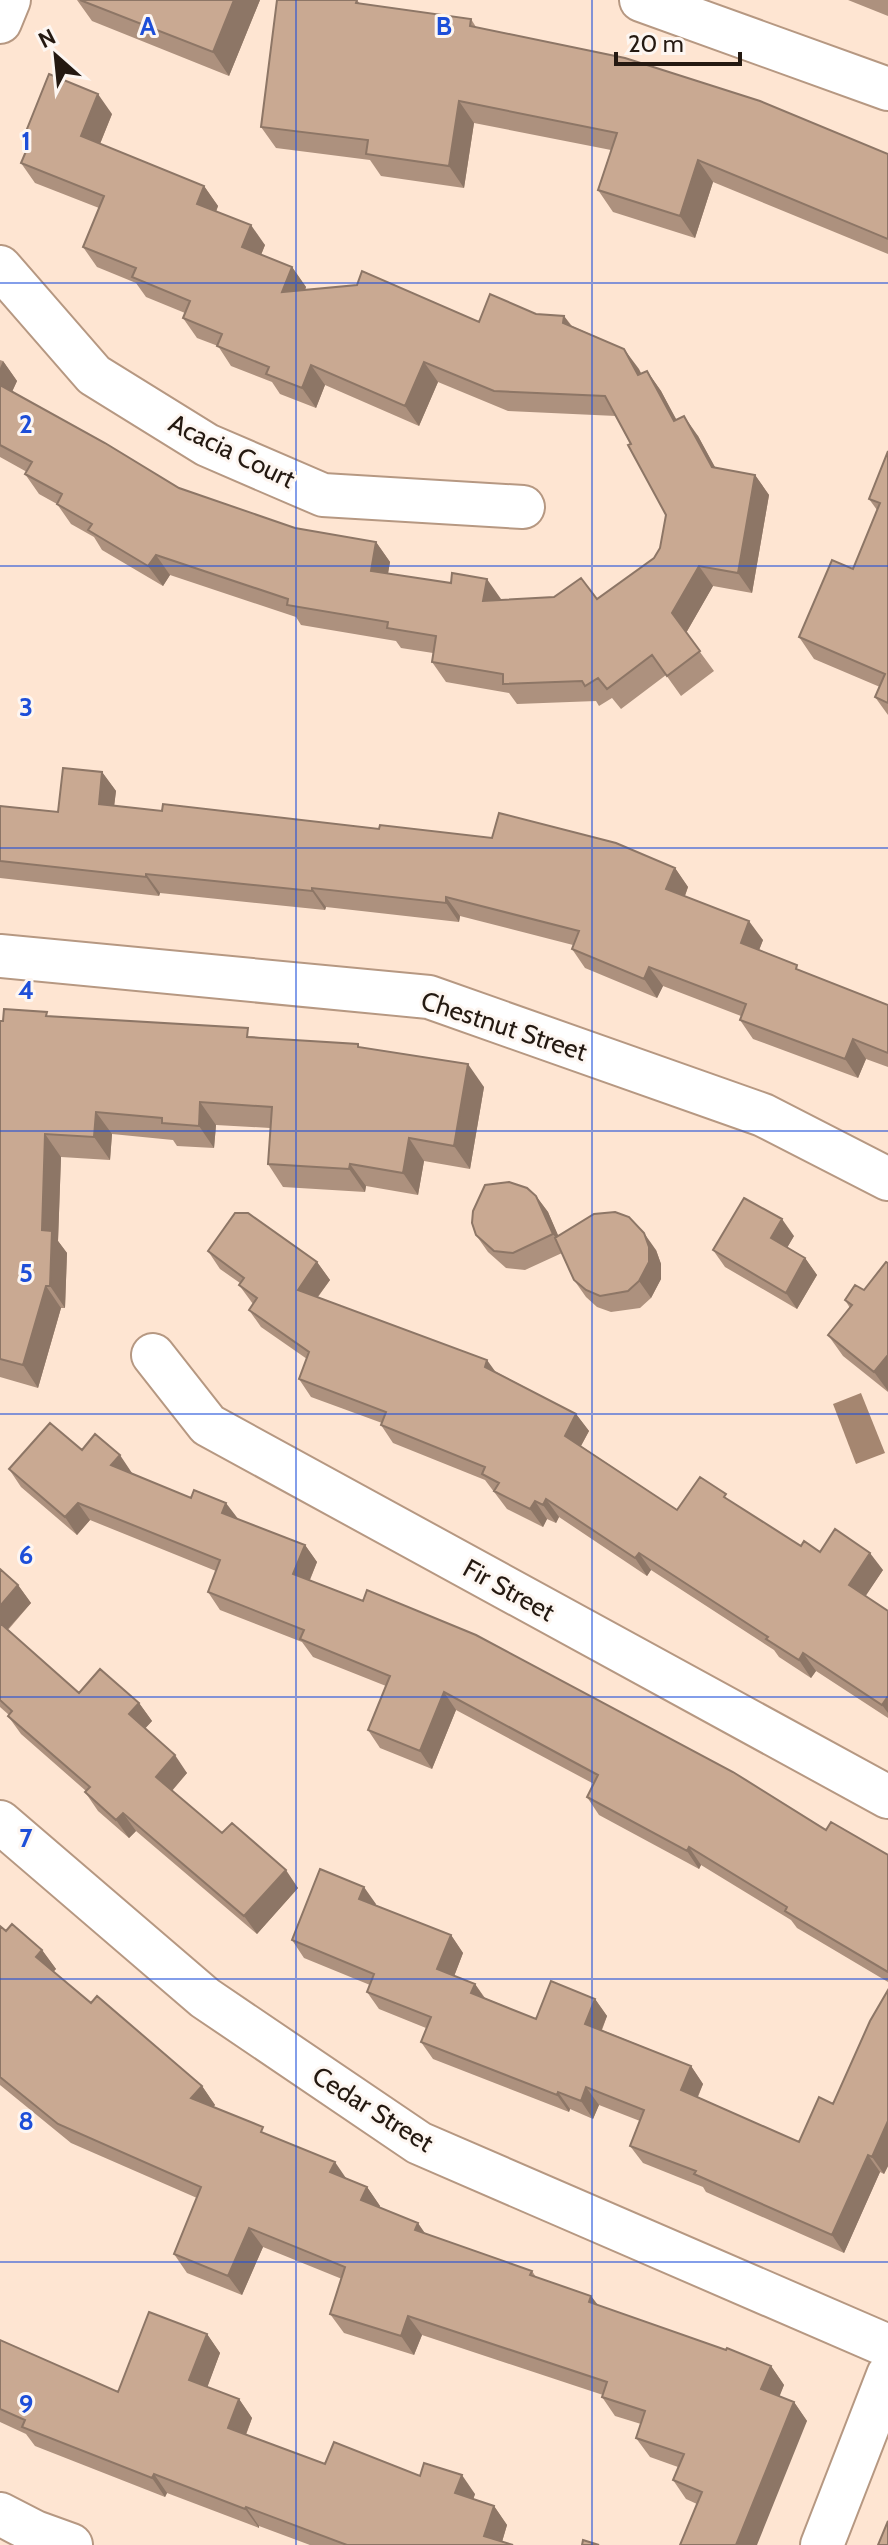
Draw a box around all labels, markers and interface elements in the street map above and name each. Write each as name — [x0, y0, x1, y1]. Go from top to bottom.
text: A — [140, 10, 157, 42]
text: B — [436, 10, 452, 42]
north arrow — [16, 16, 96, 96]
scale bar — [616, 16, 740, 66]
text: N — [34, 23, 60, 54]
text: 20 m — [628, 29, 684, 58]
text: 1 — [21, 125, 31, 157]
street label: Acacia Court — [164, 407, 300, 495]
text: 2 — [19, 408, 33, 440]
text: 3 — [19, 691, 33, 723]
text: 4 — [18, 974, 34, 1006]
street label: Chestnut Street — [417, 984, 591, 1068]
text: 5 — [19, 1257, 33, 1289]
text: 6 — [19, 1539, 33, 1571]
street label: Fir Street — [458, 1552, 561, 1628]
text: 7 — [19, 1822, 33, 1854]
street label: Cedar Street — [307, 2059, 440, 2159]
text: 8 — [18, 2105, 34, 2137]
text: 9 — [19, 2388, 33, 2420]

